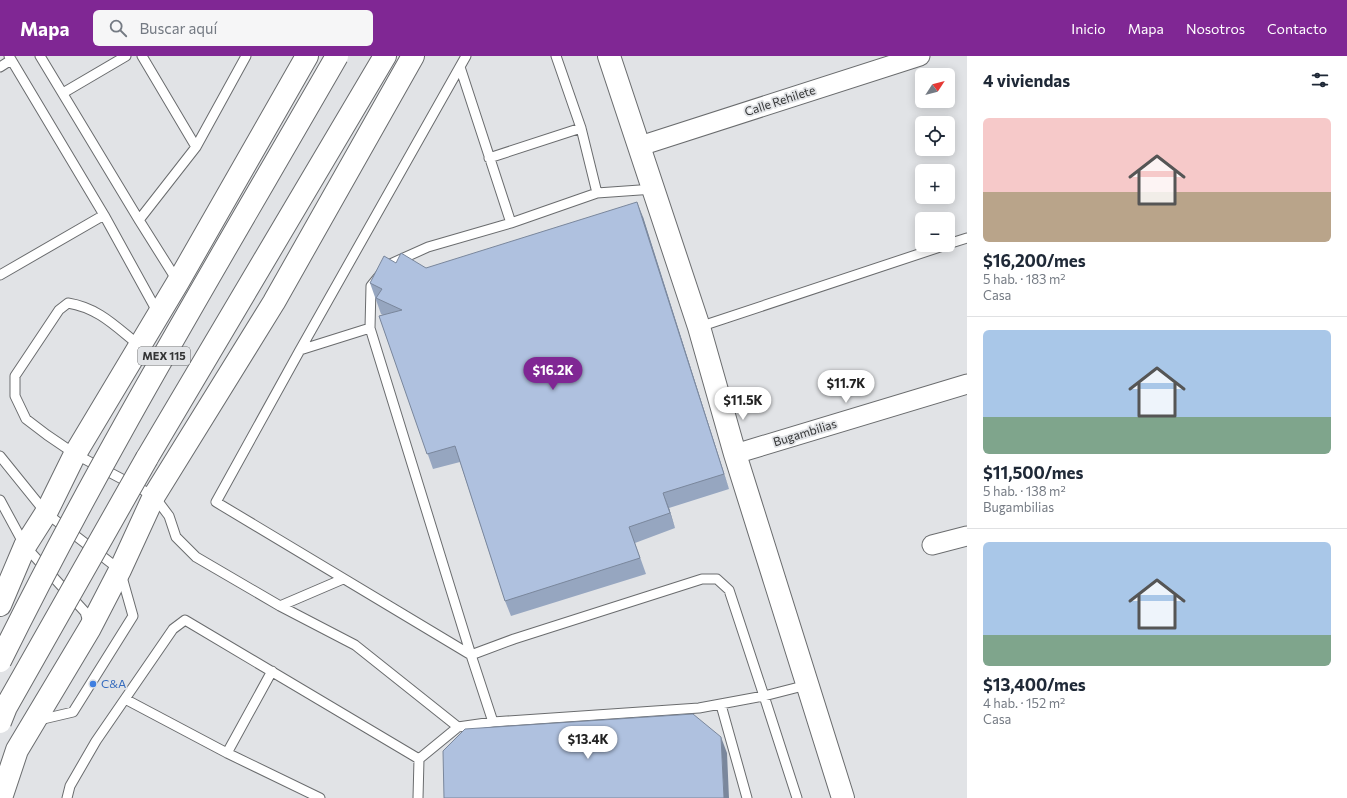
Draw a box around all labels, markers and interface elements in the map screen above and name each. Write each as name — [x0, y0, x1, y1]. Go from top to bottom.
search box — [93, 10, 373, 46]
text: Mapa — [20, 17, 69, 40]
icon: search — [107, 17, 129, 39]
text: Buscar aquí — [139, 19, 217, 37]
text: Inicio — [1071, 20, 1106, 37]
text: Mapa — [1128, 20, 1164, 37]
text: Nosotros — [1186, 20, 1245, 37]
text: Contacto — [1267, 20, 1327, 37]
north arrow — [915, 68, 955, 108]
map controls — [915, 68, 955, 252]
icon: filters — [1309, 69, 1331, 91]
text: 4 viviendas — [983, 70, 1070, 91]
street label: Calle Rehilete — [743, 82, 817, 118]
button: locate — [915, 116, 955, 156]
icon: home — [1121, 144, 1193, 216]
button: + — [915, 164, 955, 204]
button: − — [915, 212, 955, 252]
text: $16,200/mes — [983, 250, 1086, 271]
text: 5 hab. · 183 m² — [983, 271, 1066, 287]
text: Casa — [983, 287, 1011, 303]
road number: MEX 115 — [138, 347, 190, 365]
icon: home — [1121, 356, 1193, 428]
pin: $16.2K — [520, 357, 586, 391]
text: $16.2K — [532, 362, 574, 378]
pin: $11.7K — [813, 370, 879, 404]
text: $11.7K — [827, 375, 865, 391]
pin: $11.5K — [710, 387, 776, 421]
text: $11.5K — [723, 392, 763, 408]
street label: Bugambilias — [771, 416, 838, 448]
text: $11,500/mes — [983, 462, 1083, 483]
text: 5 hab. · 138 m² — [983, 483, 1066, 499]
text: Bugambilias — [983, 499, 1054, 515]
icon: home — [1121, 568, 1193, 640]
text: $13,400/mes — [983, 674, 1086, 695]
place label: C&A — [101, 676, 126, 690]
marker: C&A — [88, 679, 98, 689]
text: 4 hab. · 152 m² — [983, 695, 1065, 711]
text: Casa — [983, 711, 1011, 727]
pin: $13.4K — [555, 726, 621, 760]
text: $13.4K — [567, 731, 609, 747]

